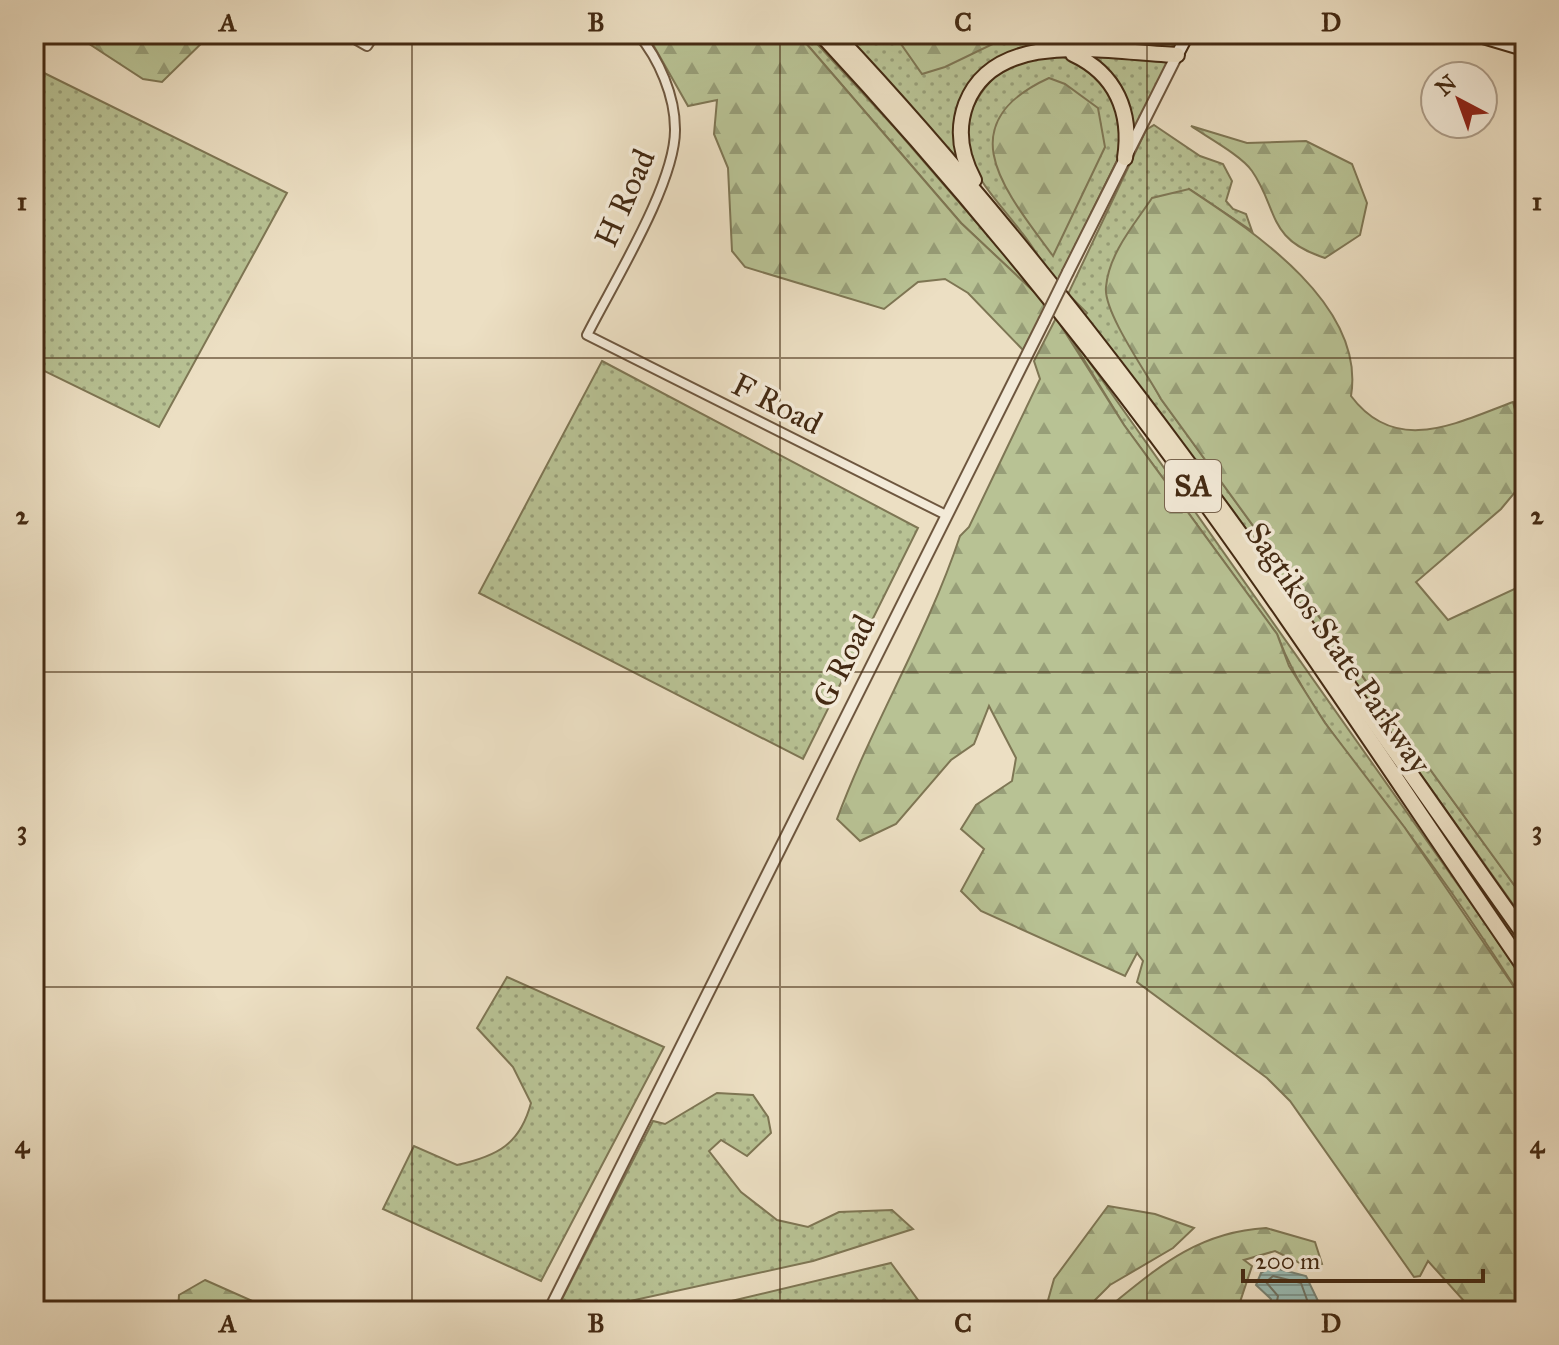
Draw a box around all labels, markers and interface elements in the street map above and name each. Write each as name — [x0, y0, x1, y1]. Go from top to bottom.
text: A — [217, 6, 237, 38]
text: B — [587, 6, 605, 38]
text: C — [954, 6, 972, 38]
text: D — [1321, 6, 1341, 38]
north arrow — [1419, 60, 1499, 140]
text: N — [1430, 69, 1462, 102]
street label: H Road — [586, 143, 664, 253]
text: 1 — [17, 185, 27, 217]
text: 1 — [1532, 185, 1542, 217]
street label: F Road — [725, 365, 829, 443]
road number: SA — [1165, 460, 1221, 512]
text: 2 — [16, 499, 30, 531]
text: 2 — [1531, 499, 1545, 531]
street label: Sagtikos State Parkway — [1237, 515, 1440, 782]
street label: G Road — [804, 608, 884, 714]
text: 3 — [17, 814, 27, 846]
text: 3 — [1532, 814, 1542, 846]
text: 4 — [15, 1128, 31, 1160]
text: 4 — [1530, 1128, 1546, 1160]
scale bar — [1243, 1233, 1483, 1283]
text: 200 m — [1255, 1246, 1320, 1276]
text: A — [217, 1307, 237, 1339]
text: B — [587, 1307, 605, 1339]
text: C — [954, 1307, 972, 1339]
text: D — [1321, 1307, 1341, 1339]

